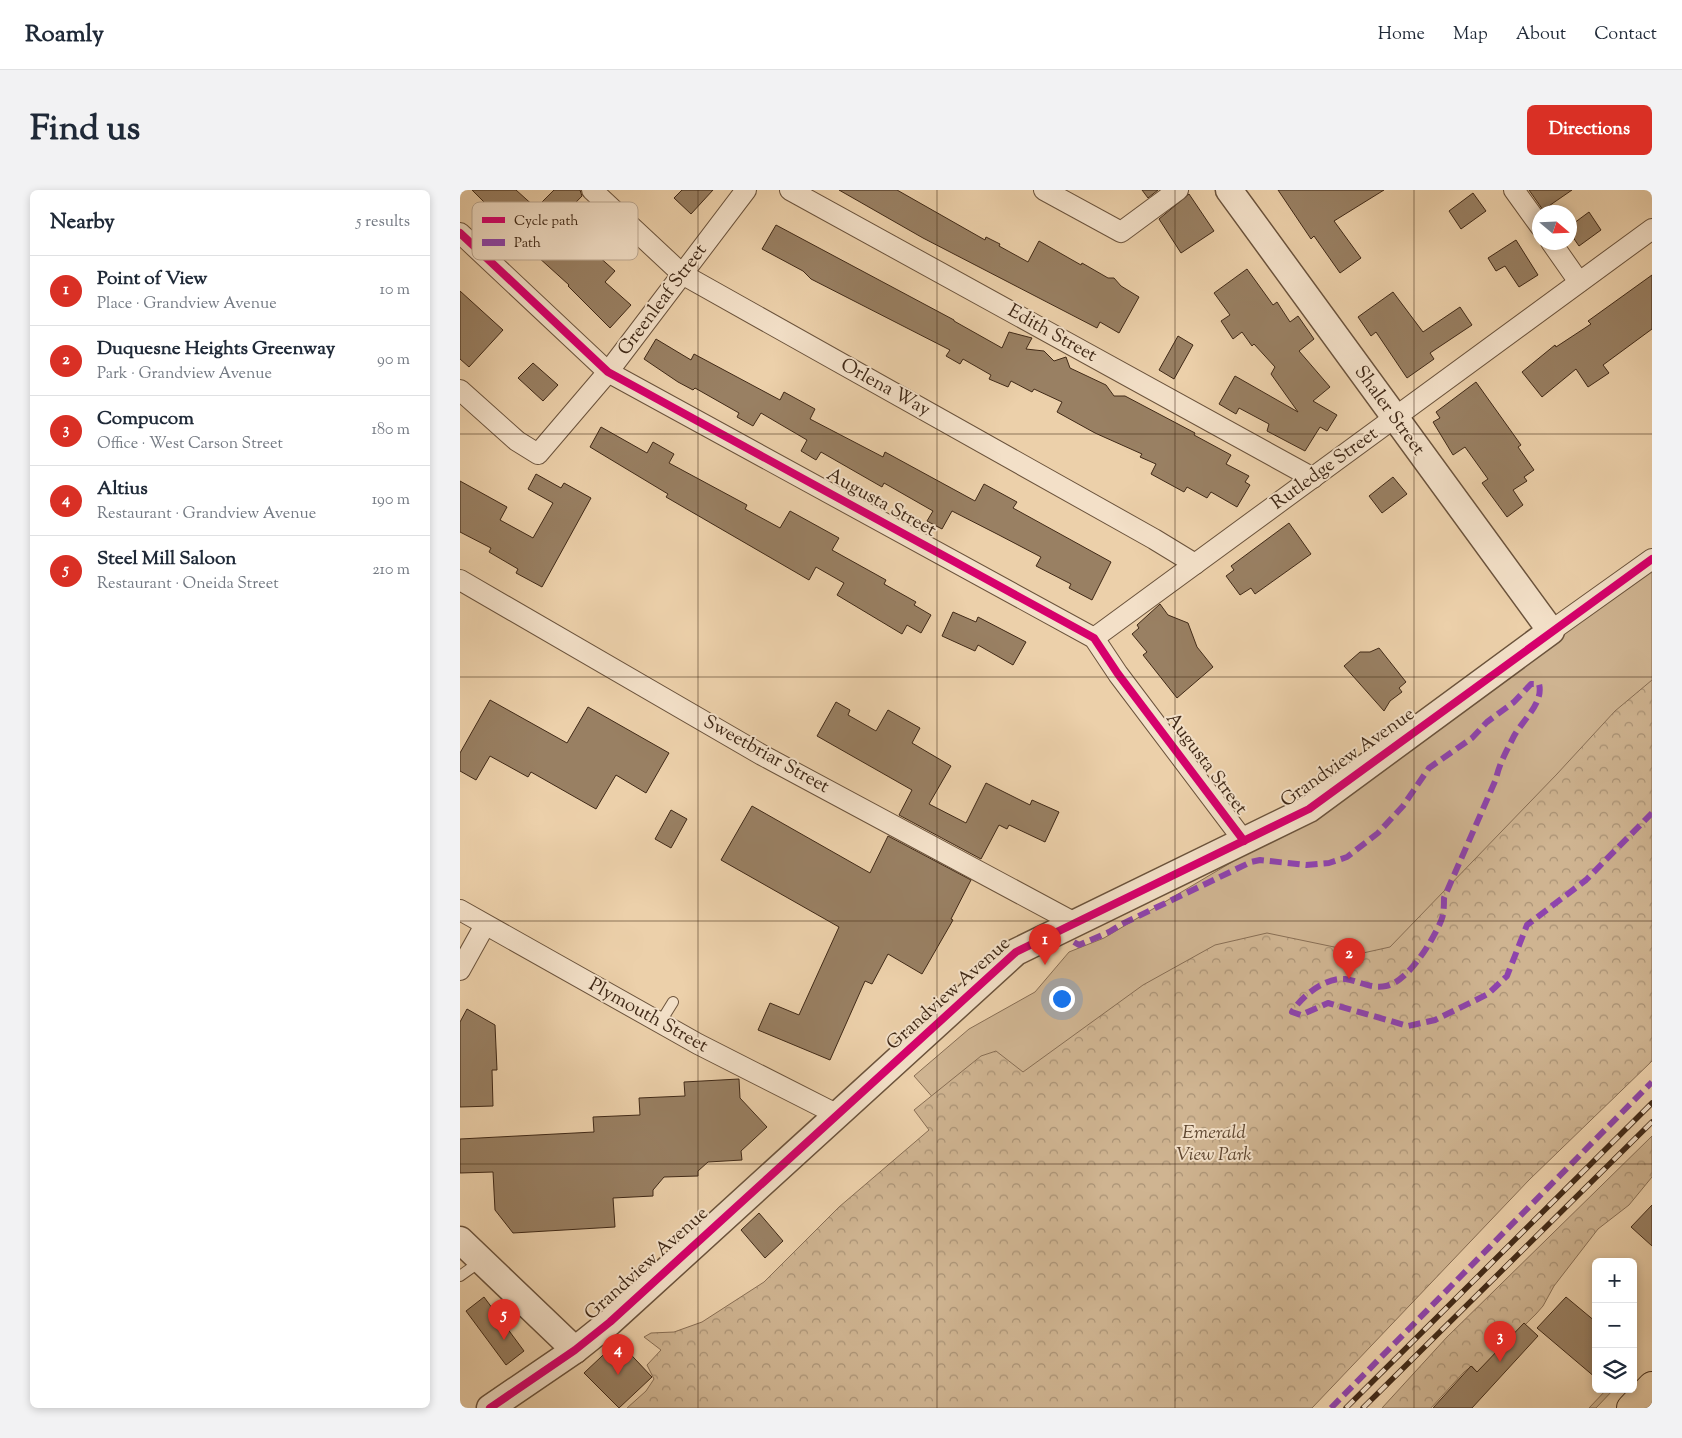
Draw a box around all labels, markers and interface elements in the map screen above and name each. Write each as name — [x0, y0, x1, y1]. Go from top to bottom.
text: Roamly — [25, 18, 104, 52]
text: Home — [1378, 22, 1425, 48]
text: Map — [1453, 22, 1488, 48]
text: About — [1516, 22, 1566, 48]
text: Contact — [1594, 22, 1657, 48]
text: Find us — [30, 105, 140, 156]
button: Directions — [1527, 105, 1652, 155]
legend — [472, 202, 638, 260]
north arrow — [1532, 205, 1577, 250]
text: Nearby — [50, 208, 115, 238]
text: 5 results — [356, 211, 410, 234]
text: Cycle path — [514, 212, 578, 232]
text: Path — [514, 234, 541, 254]
street label: Greenleaf Street — [612, 238, 714, 362]
text: Point of View — [97, 266, 208, 293]
text: 1 — [63, 279, 69, 302]
text: 10 m — [380, 279, 410, 302]
text: Place · Grandview Avenue — [97, 293, 277, 316]
street label: Edith Street — [1002, 298, 1102, 370]
text: Duquesne Heights Greenway — [97, 336, 335, 363]
text: 2 — [62, 349, 70, 372]
text: 90 m — [377, 349, 410, 372]
street label: Orlena Way — [835, 352, 935, 424]
street label: Shaler Street — [1347, 360, 1431, 462]
text: Park · Grandview Avenue — [97, 363, 272, 386]
text: Compucom — [97, 406, 194, 433]
text: 3 — [63, 419, 69, 442]
text: 180 m — [371, 419, 410, 442]
street label: Rutledge Street — [1266, 421, 1384, 517]
text: Office · West Carson Street — [97, 433, 283, 456]
street label: Augusta Street — [821, 462, 941, 545]
text: Altius — [97, 476, 148, 503]
text: 4 — [62, 489, 70, 512]
text: 190 m — [372, 489, 410, 512]
text: Restaurant · Grandview Avenue — [97, 503, 316, 526]
text: Steel Mill Saloon — [97, 546, 237, 573]
text: 5 — [63, 559, 69, 582]
text: 210 m — [372, 559, 410, 582]
text: Restaurant · Oneida Street — [97, 573, 279, 596]
street label: Grandview Avenue — [1275, 701, 1421, 815]
street label: Augusta Street — [1159, 707, 1254, 821]
street label: Sweetbriar Street — [698, 709, 834, 801]
pin: 1 — [1029, 924, 1061, 965]
street label: Grandview Avenue — [881, 931, 1017, 1057]
pin: 2 — [1333, 938, 1365, 979]
street label: Plymouth Street — [583, 972, 713, 1060]
your location — [1049, 986, 1075, 1012]
park label: Emerald View Park — [1176, 1120, 1252, 1169]
street label: Grandview Avenue — [579, 1201, 715, 1327]
map controls — [1592, 1258, 1637, 1393]
button: + — [1592, 1258, 1637, 1303]
pin: 5 — [488, 1299, 520, 1340]
button: − — [1592, 1303, 1637, 1348]
pin: 3 — [1484, 1321, 1516, 1362]
pin: 4 — [602, 1334, 634, 1375]
button: layers — [1592, 1348, 1637, 1393]

